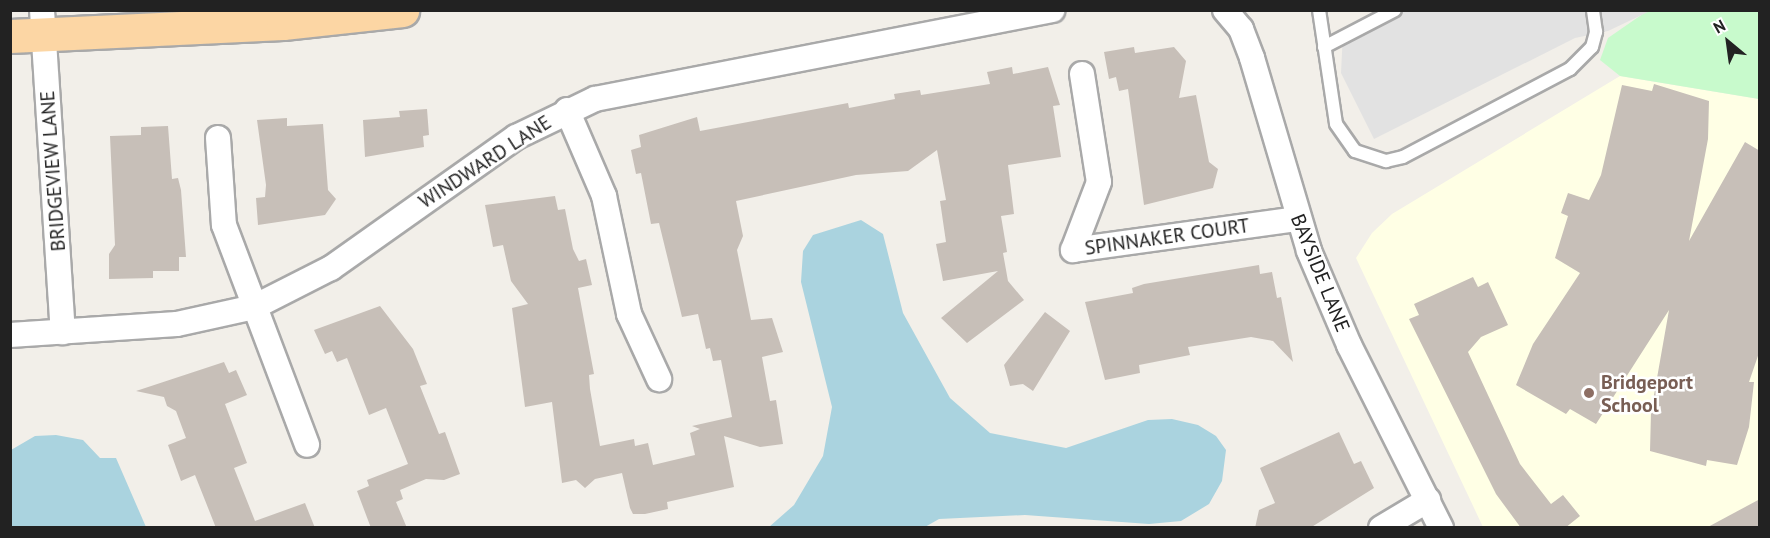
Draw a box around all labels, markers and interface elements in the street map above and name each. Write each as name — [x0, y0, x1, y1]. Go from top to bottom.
north arrow — [1698, 12, 1758, 72]
text: N — [1710, 15, 1729, 38]
street label: BRIDGEVIEW LANE — [35, 90, 71, 252]
street label: WINDWARD LANE — [414, 110, 556, 214]
street label: BAYSIDE LANE — [1285, 211, 1355, 335]
street label: SPINNAKER COURT — [1083, 214, 1251, 260]
place label: Bridgeport School — [1601, 370, 1693, 417]
marker: Bridgeport School — [1582, 386, 1596, 400]

